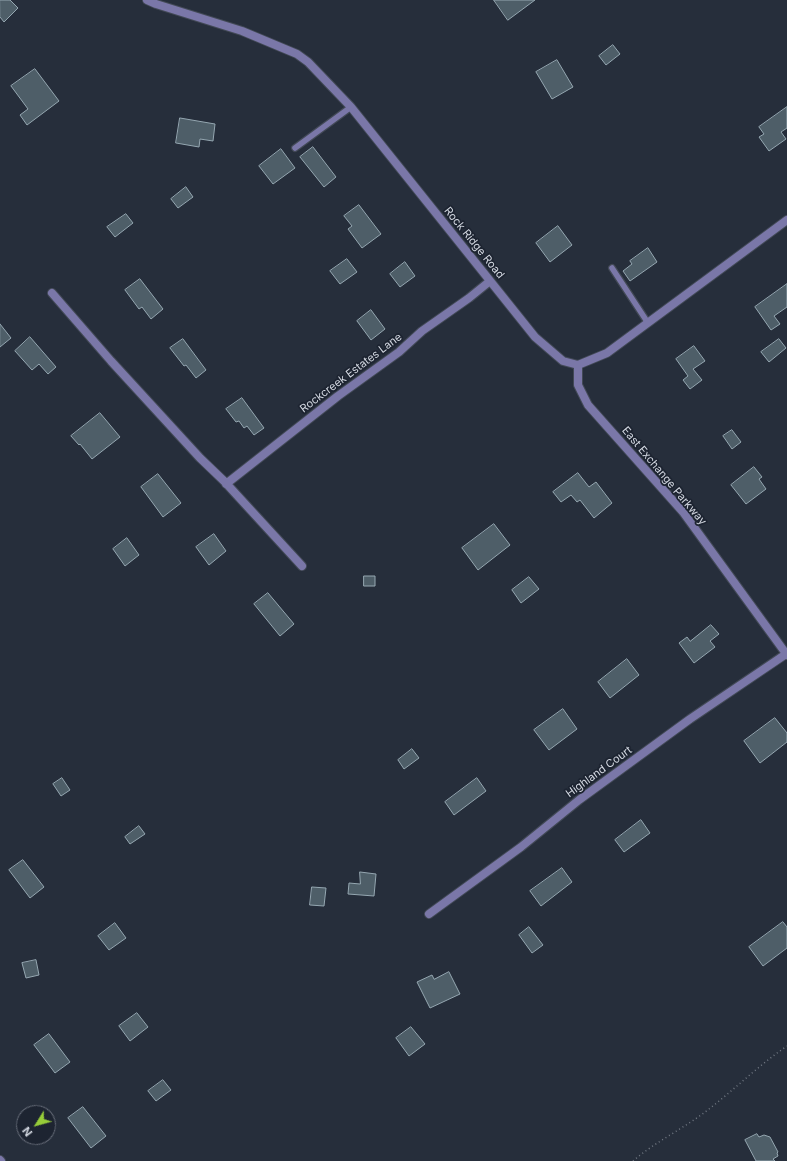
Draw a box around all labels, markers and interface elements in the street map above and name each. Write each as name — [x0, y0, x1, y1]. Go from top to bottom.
street label: Rock Ridge Road — [441, 205, 507, 281]
street label: Rockcreek Estates Lane — [297, 330, 405, 416]
street label: East Exchange Parkway — [619, 424, 709, 528]
street label: Highland Court — [563, 744, 635, 800]
north arrow — [16, 1105, 56, 1145]
text: N — [19, 1124, 35, 1139]

